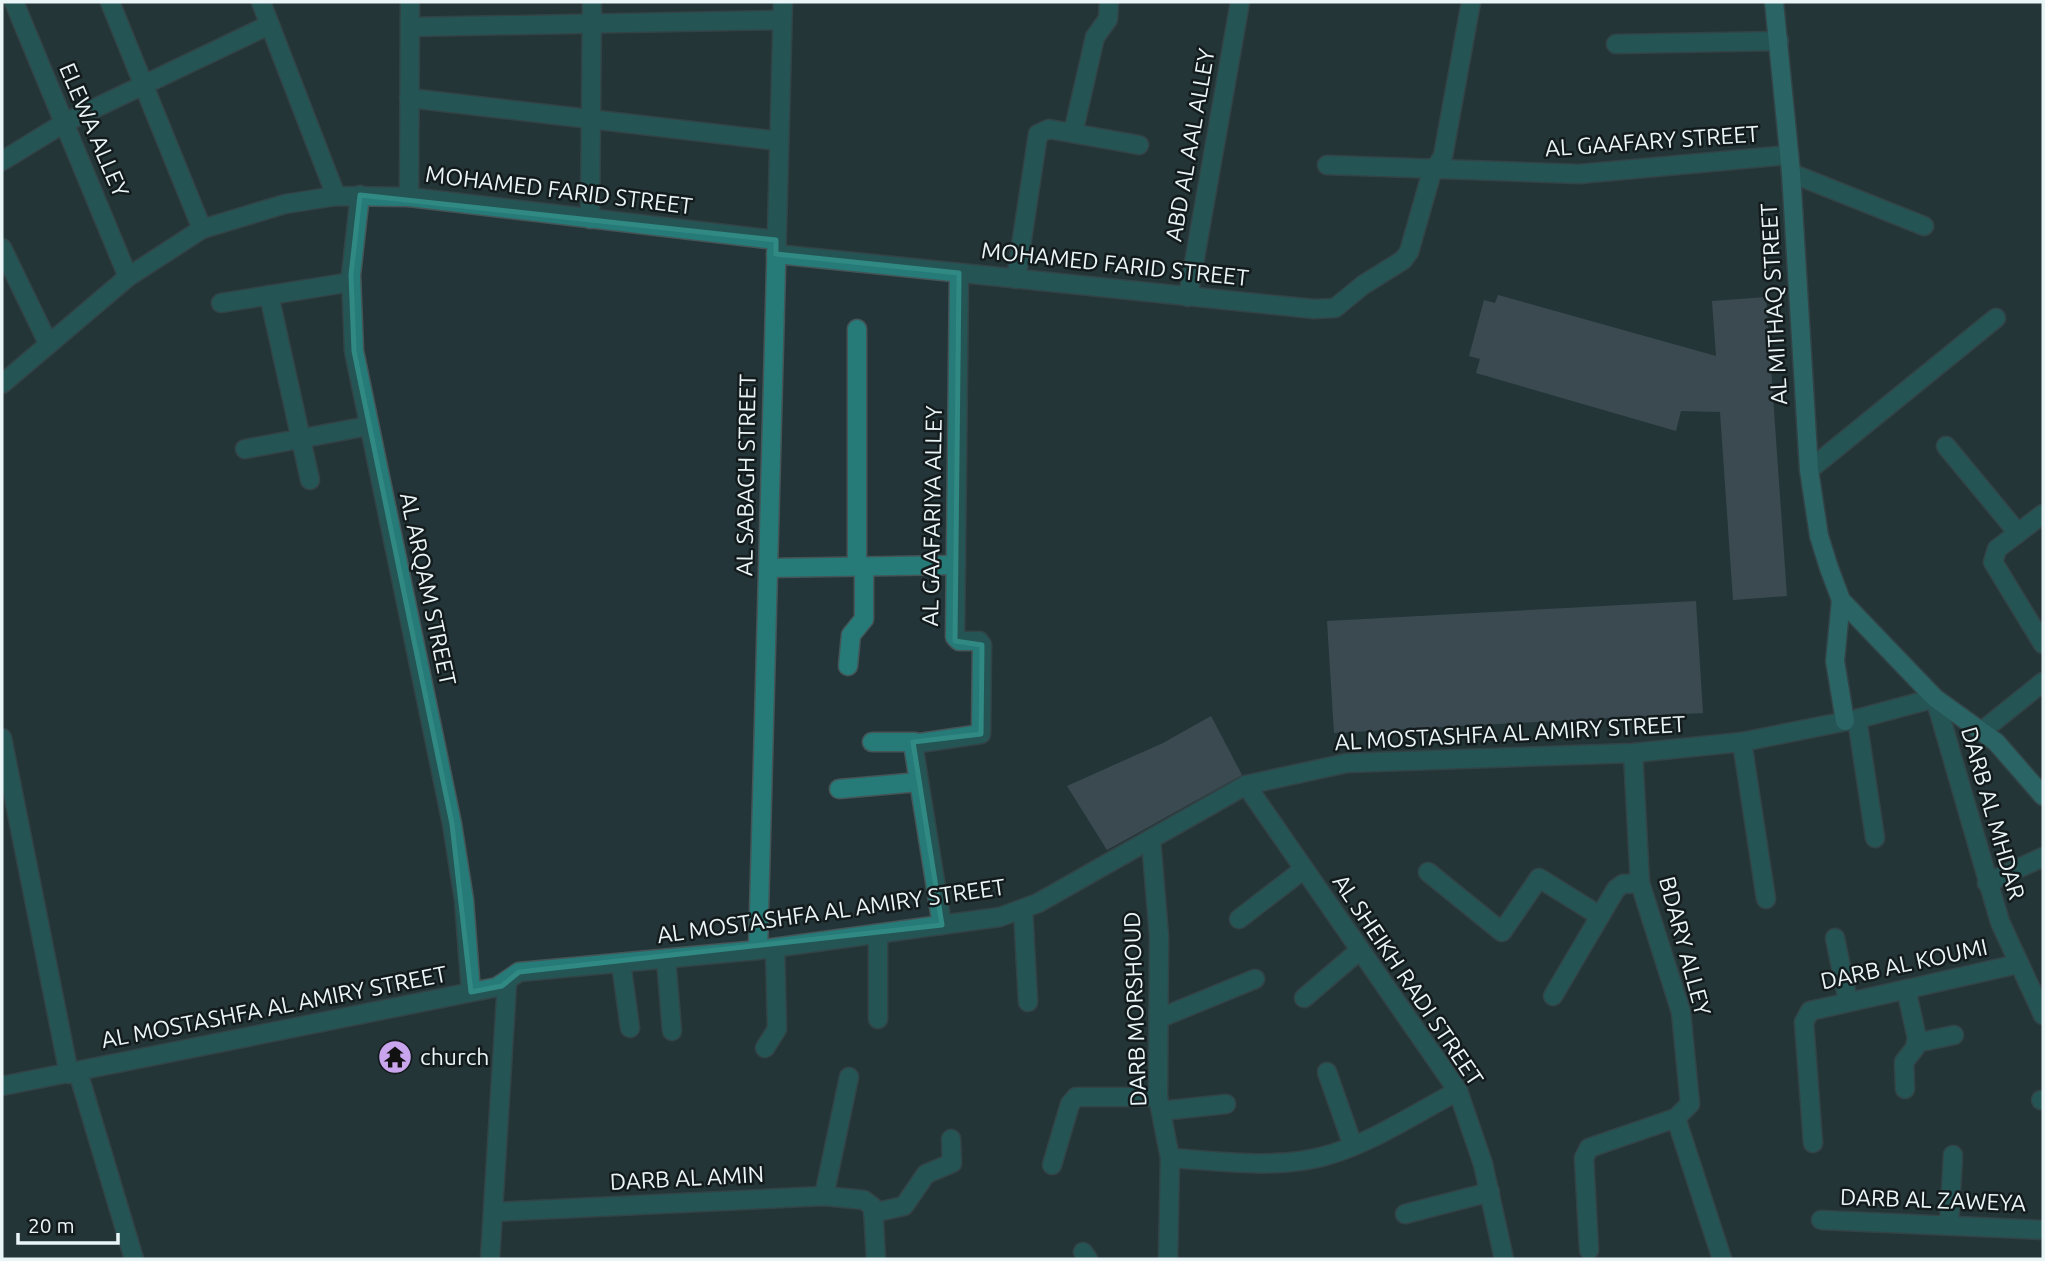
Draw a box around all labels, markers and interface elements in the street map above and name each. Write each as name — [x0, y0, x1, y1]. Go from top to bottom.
street label: ABD AL AAL ALLEY — [1160, 46, 1219, 243]
street label: ELEWA ALLEY — [55, 59, 134, 201]
street label: AL GAAFARY STREET — [1544, 121, 1760, 160]
street label: MOHAMED FARID STREET — [424, 161, 694, 218]
street label: AL MITHAQ STREET — [1756, 202, 1791, 406]
street label: MOHAMED FARID STREET — [980, 237, 1250, 290]
street label: AL SABAGH STREET — [731, 373, 760, 576]
street label: AL GAAFARIYA ALLEY — [917, 405, 946, 627]
street label: AL ARQAM STREET — [396, 490, 461, 688]
street label: AL MOSTASHFA AL AMIRY STREET — [1334, 711, 1686, 754]
street label: DARB AL MHDAR — [1957, 724, 2030, 902]
street label: AL SHEIKH RADI STREET — [1328, 869, 1489, 1090]
street label: AL MOSTASHFA AL AMIRY STREET — [655, 874, 1007, 947]
street label: BDARY ALLEY — [1655, 874, 1716, 1019]
street label: DARB MORSHOUD — [1119, 911, 1150, 1107]
street label: DARB AL KOUMI — [1818, 934, 1990, 993]
street label: AL MOSTASHFA AL AMIRY STREET — [99, 961, 449, 1052]
temple icon: church — [376, 1038, 414, 1076]
place label: church — [420, 1044, 489, 1069]
street label: DARB AL AMIN — [609, 1161, 765, 1194]
street label: DARB AL ZAWEYA — [1840, 1184, 2026, 1215]
scale bar — [18, 1202, 117, 1246]
text: 20 m — [28, 1213, 75, 1237]

